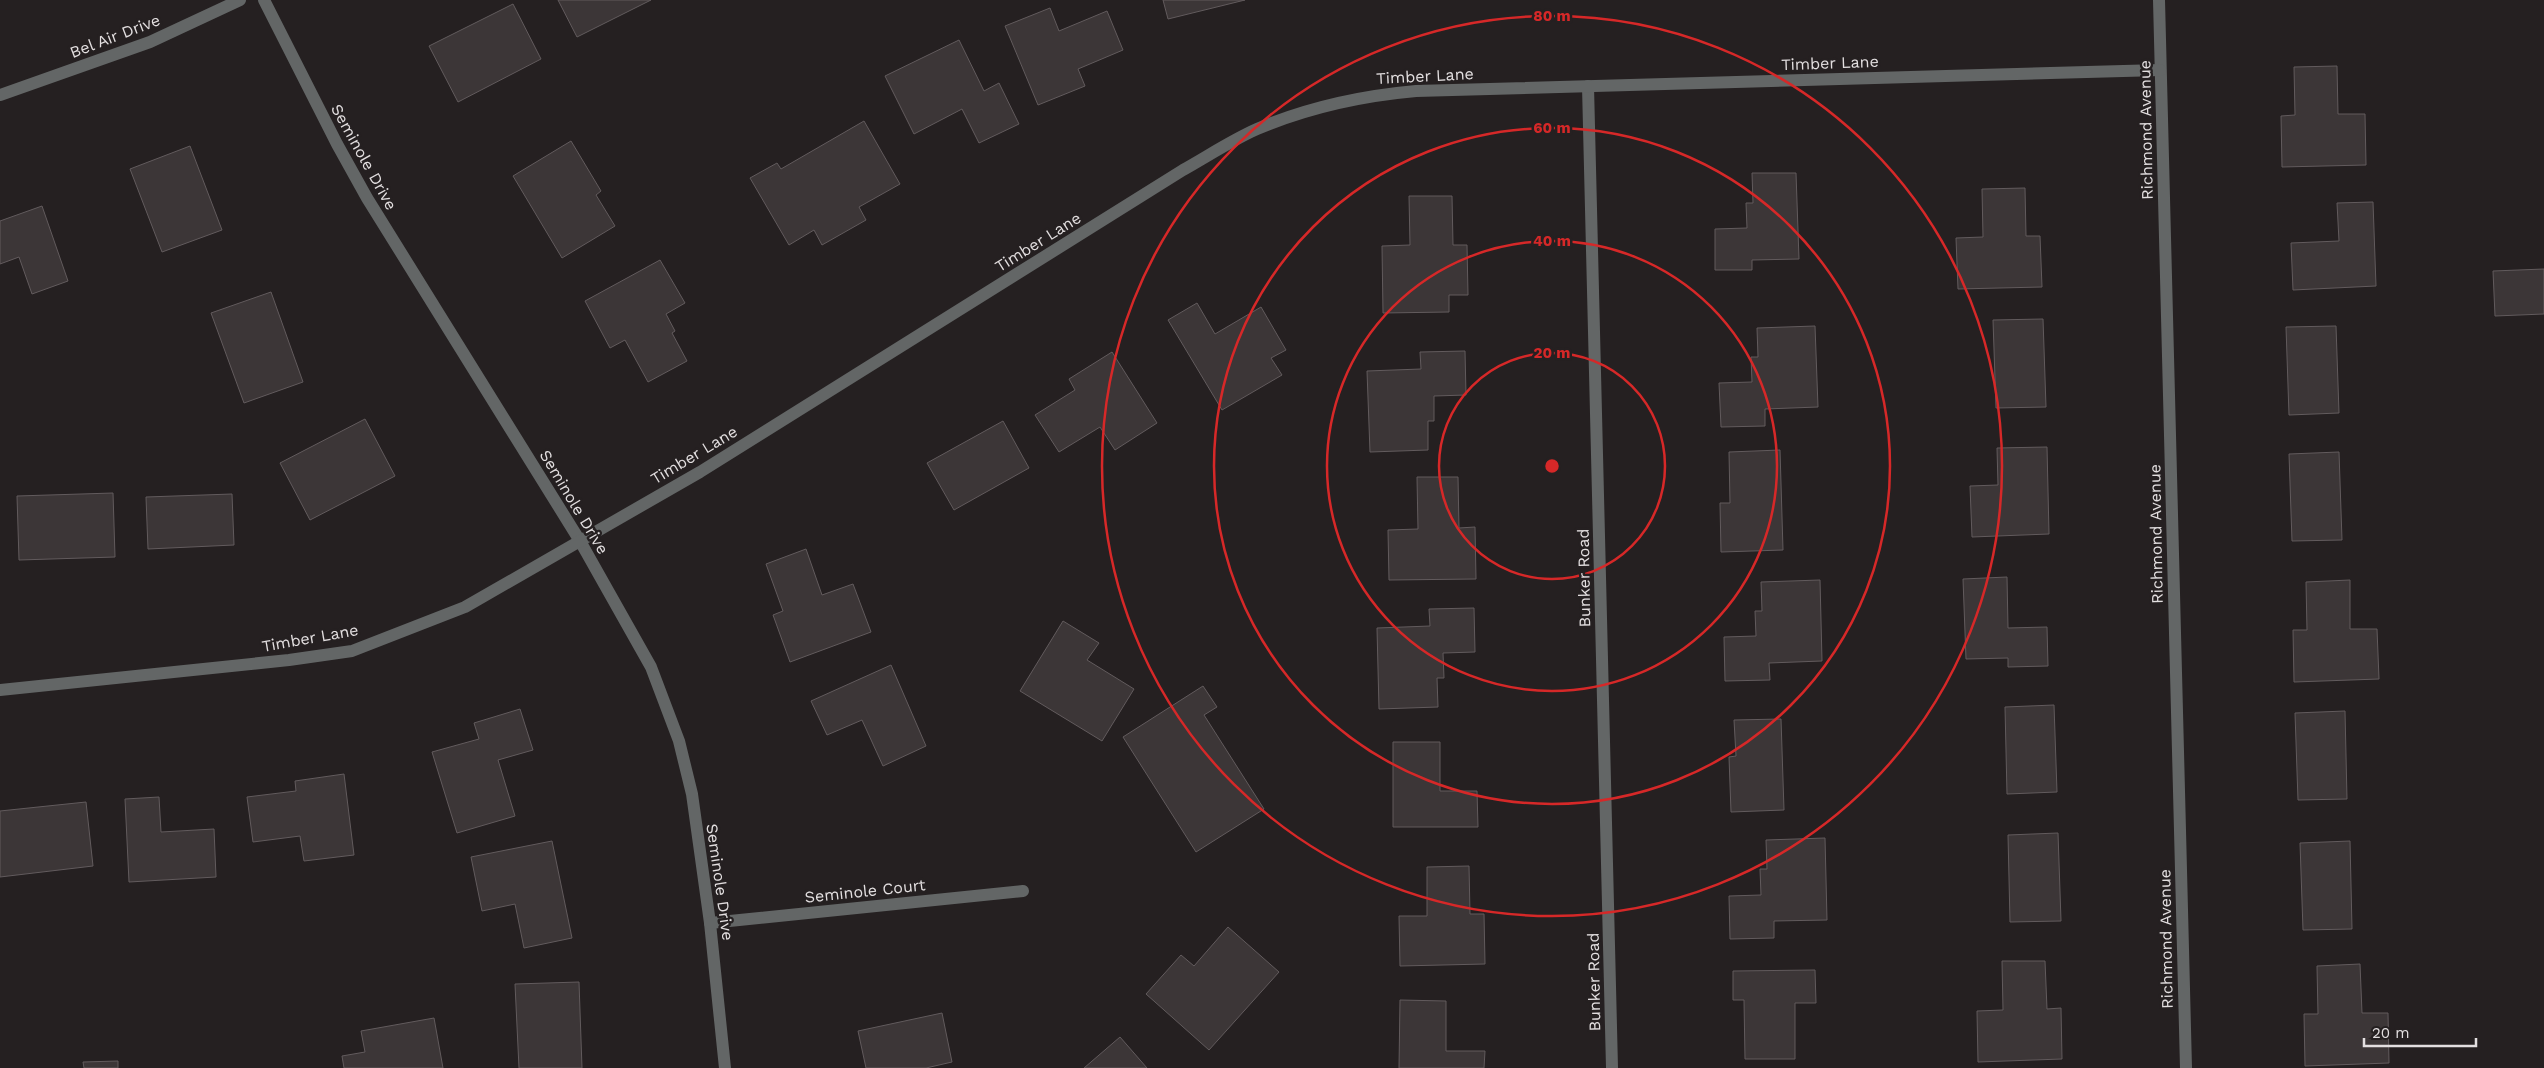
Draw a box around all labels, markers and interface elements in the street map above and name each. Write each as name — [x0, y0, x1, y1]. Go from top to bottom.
text: 80 m — [1533, 7, 1571, 25]
street label: Bel Air Drive — [67, 10, 163, 62]
street label: Timber Lane — [1781, 52, 1879, 74]
street label: Richmond Avenue — [2135, 60, 2157, 200]
street label: Timber Lane — [1376, 64, 1474, 88]
street label: Seminole Drive — [327, 101, 401, 213]
text: 60 m — [1533, 119, 1571, 137]
street label: Timber Lane — [992, 208, 1084, 276]
text: 40 m — [1533, 232, 1571, 250]
text: 20 m — [1533, 344, 1571, 362]
street label: Timber Lane — [647, 422, 741, 488]
street label: Seminole Drive — [536, 447, 612, 557]
centre of rings — [1543, 457, 1561, 475]
street label: Richmond Avenue — [2145, 464, 2167, 604]
street label: Bunker Road — [1574, 528, 1594, 628]
street label: Timber Lane — [260, 620, 360, 656]
street label: Seminole Drive — [702, 822, 738, 942]
street label: Richmond Avenue — [2155, 869, 2177, 1009]
street label: Seminole Court — [804, 875, 927, 907]
street label: Bunker Road — [1584, 932, 1604, 1032]
scale bar — [2364, 1016, 2476, 1048]
text: 20 m — [2372, 1024, 2410, 1042]

